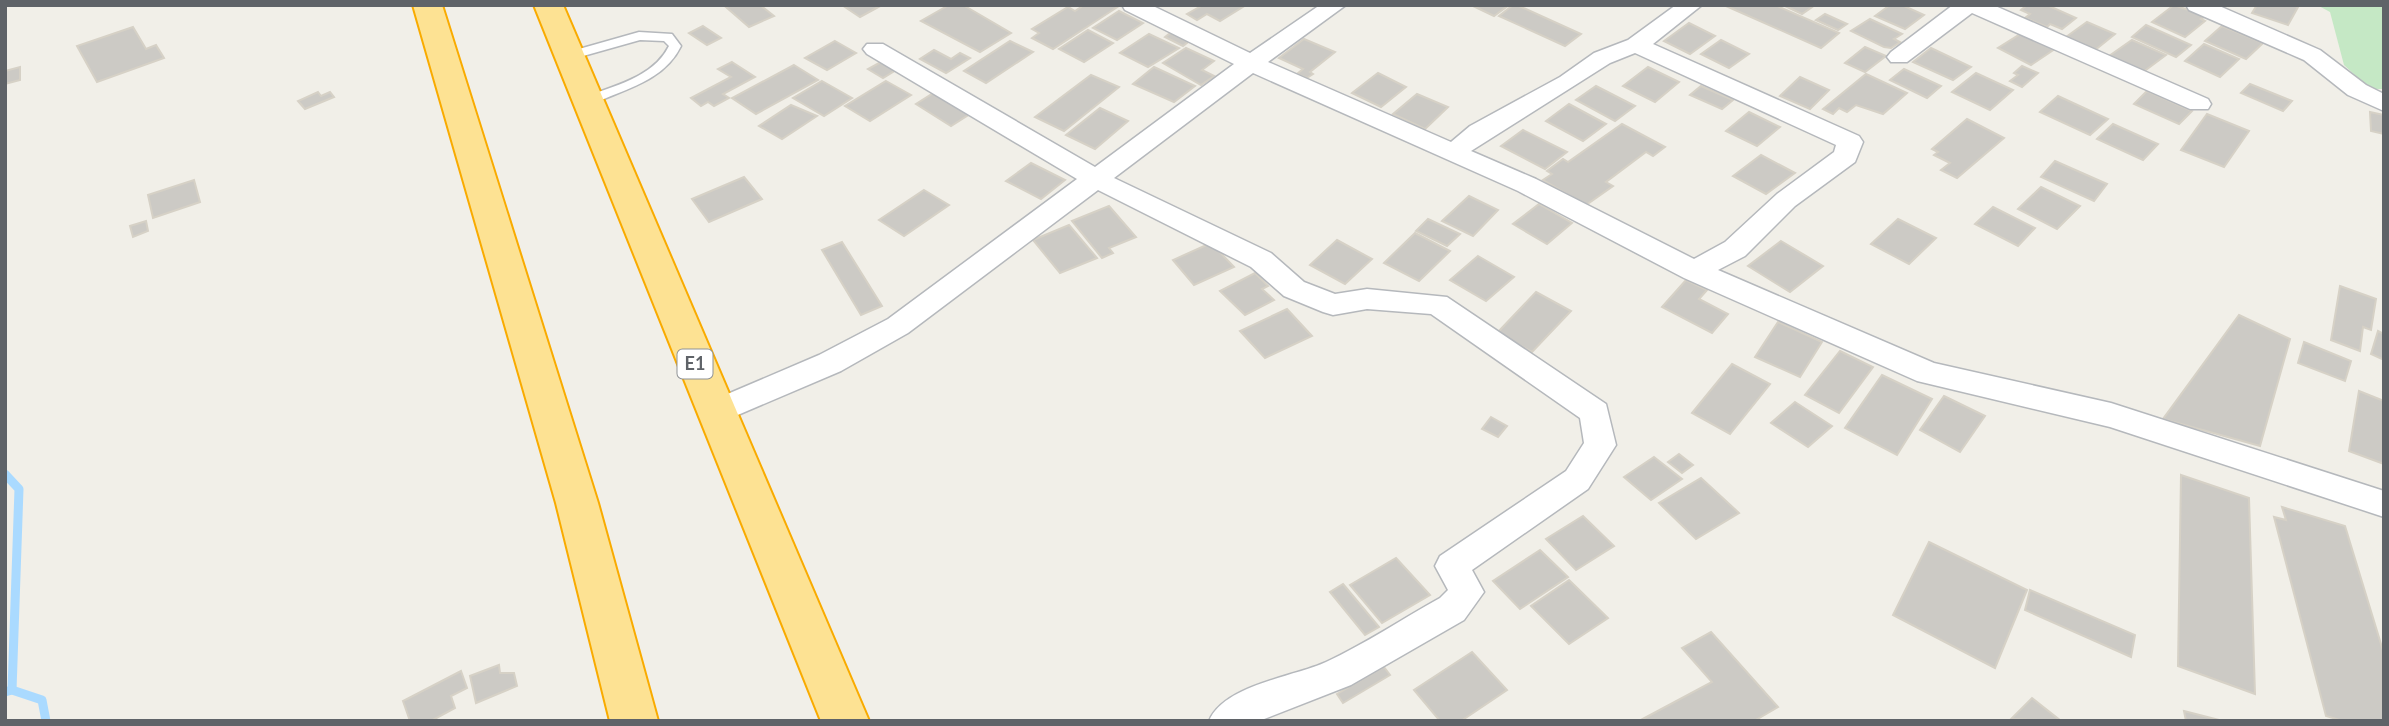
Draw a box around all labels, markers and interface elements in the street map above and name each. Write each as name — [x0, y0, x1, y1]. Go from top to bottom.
road number: E1 — [678, 350, 712, 378]

